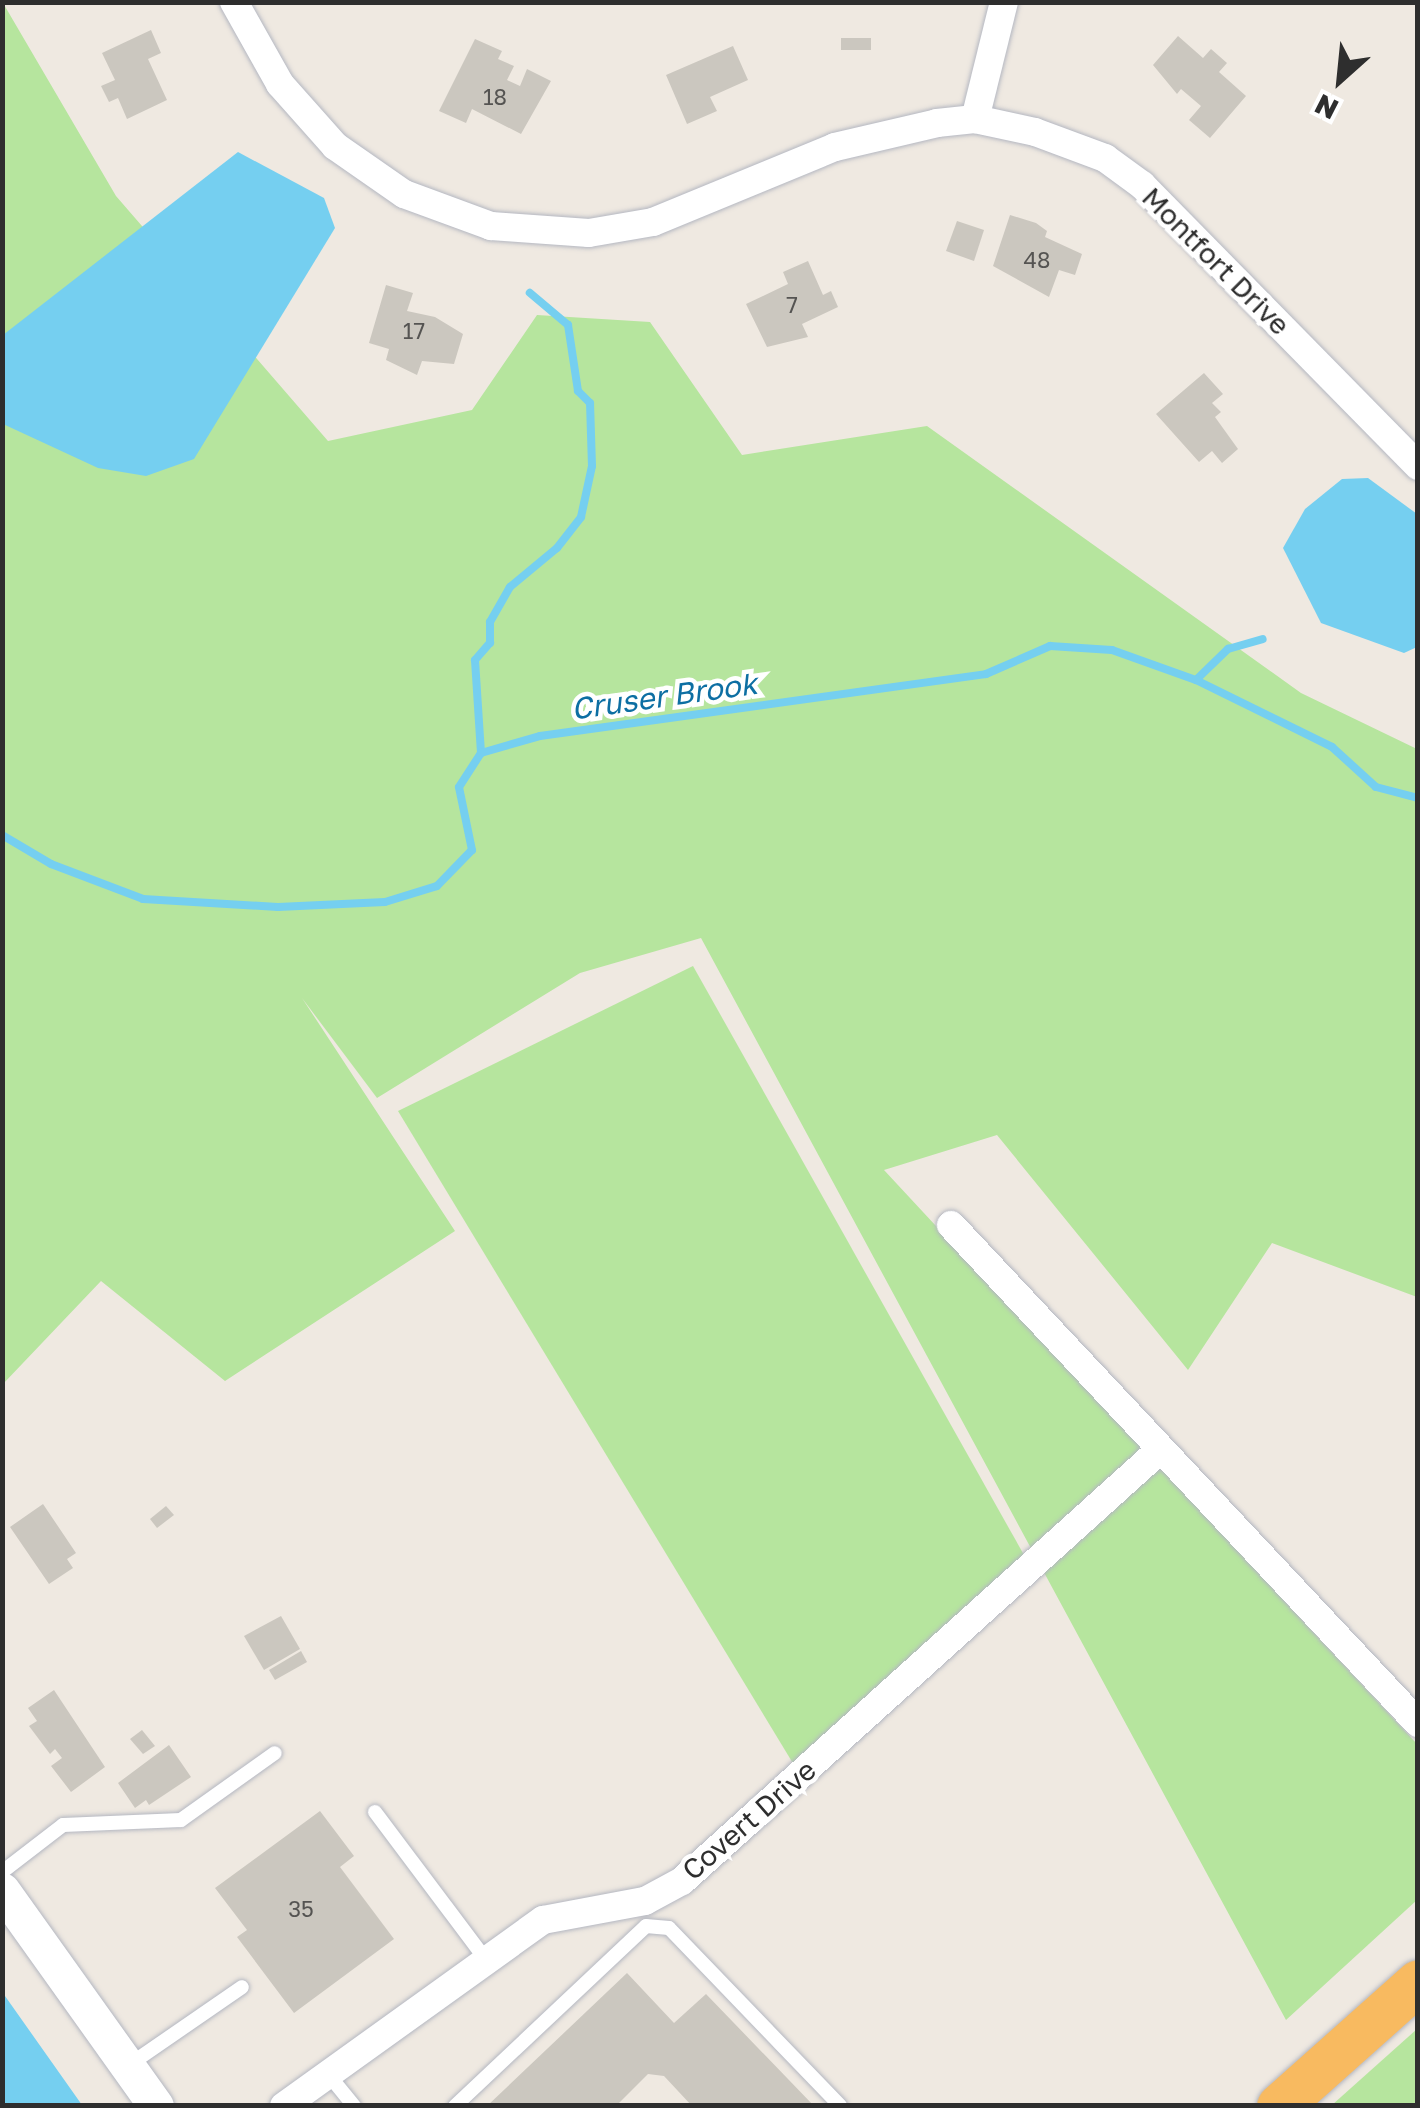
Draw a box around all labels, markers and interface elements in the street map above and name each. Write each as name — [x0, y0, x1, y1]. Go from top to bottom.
north arrow — [1290, 30, 1390, 130]
house number: 18 — [483, 84, 507, 110]
text: N — [1309, 88, 1343, 127]
street label: Montfort Drive — [1135, 180, 1297, 342]
house number: 48 — [1024, 247, 1050, 273]
house number: 7 — [786, 292, 798, 318]
house number: 17 — [403, 318, 425, 344]
water label: Cruser Brook — [569, 665, 759, 727]
street label: Covert Drive — [675, 1753, 823, 1887]
house number: 35 — [288, 1896, 314, 1922]

